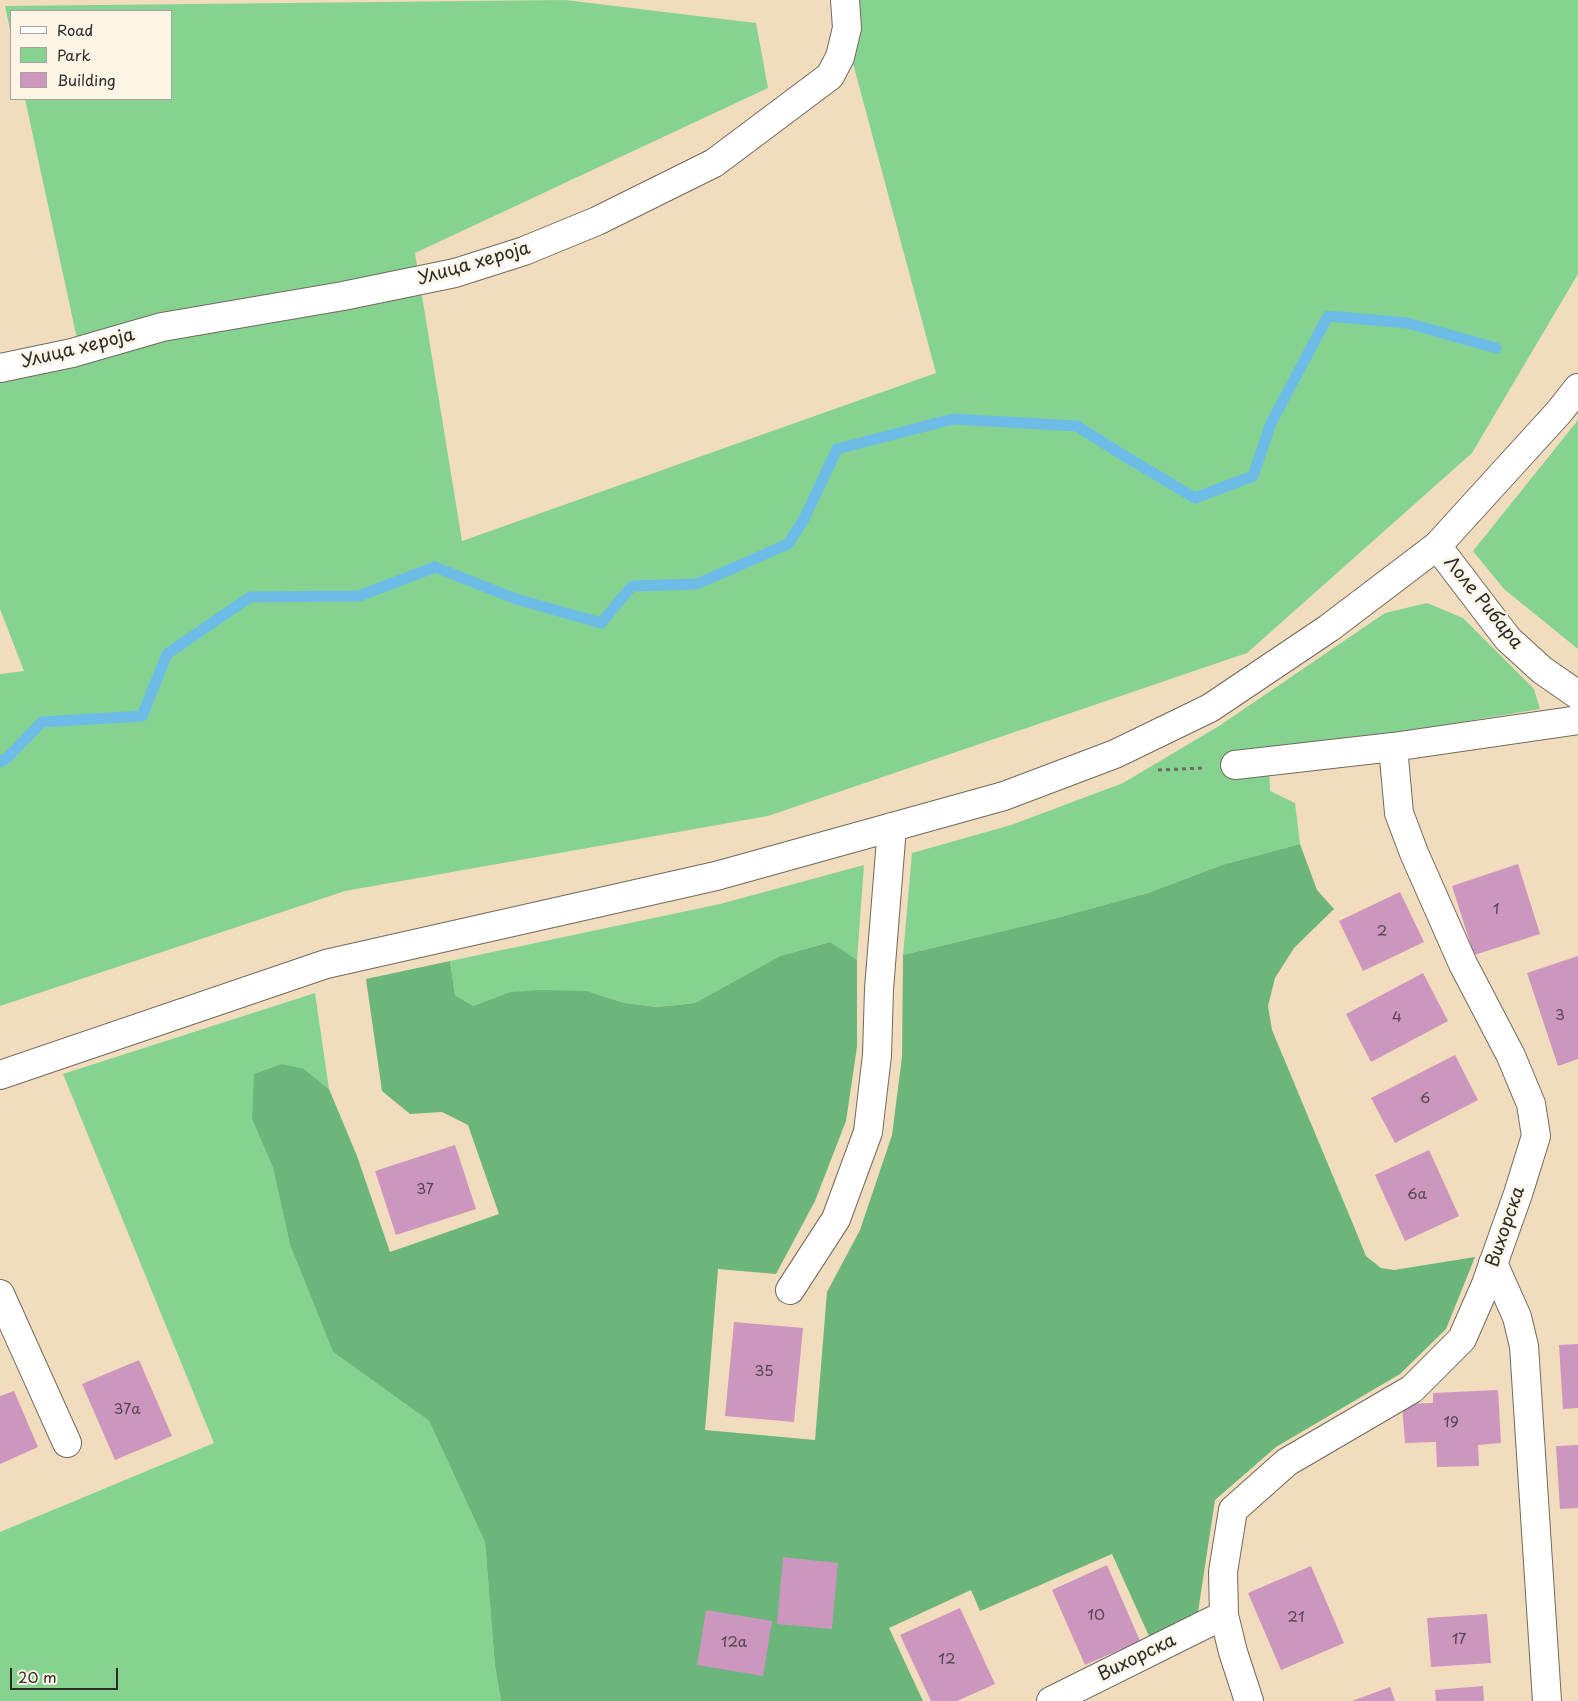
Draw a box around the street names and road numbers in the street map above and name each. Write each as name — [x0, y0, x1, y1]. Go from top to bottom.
street label: Улица хероја — [415, 238, 533, 290]
street label: Улица хероја — [19, 325, 137, 373]
street label: Лоле Рибара — [1439, 552, 1527, 654]
street label: Вихорска — [1482, 1184, 1530, 1270]
street label: Вихорска — [1094, 1630, 1180, 1686]

